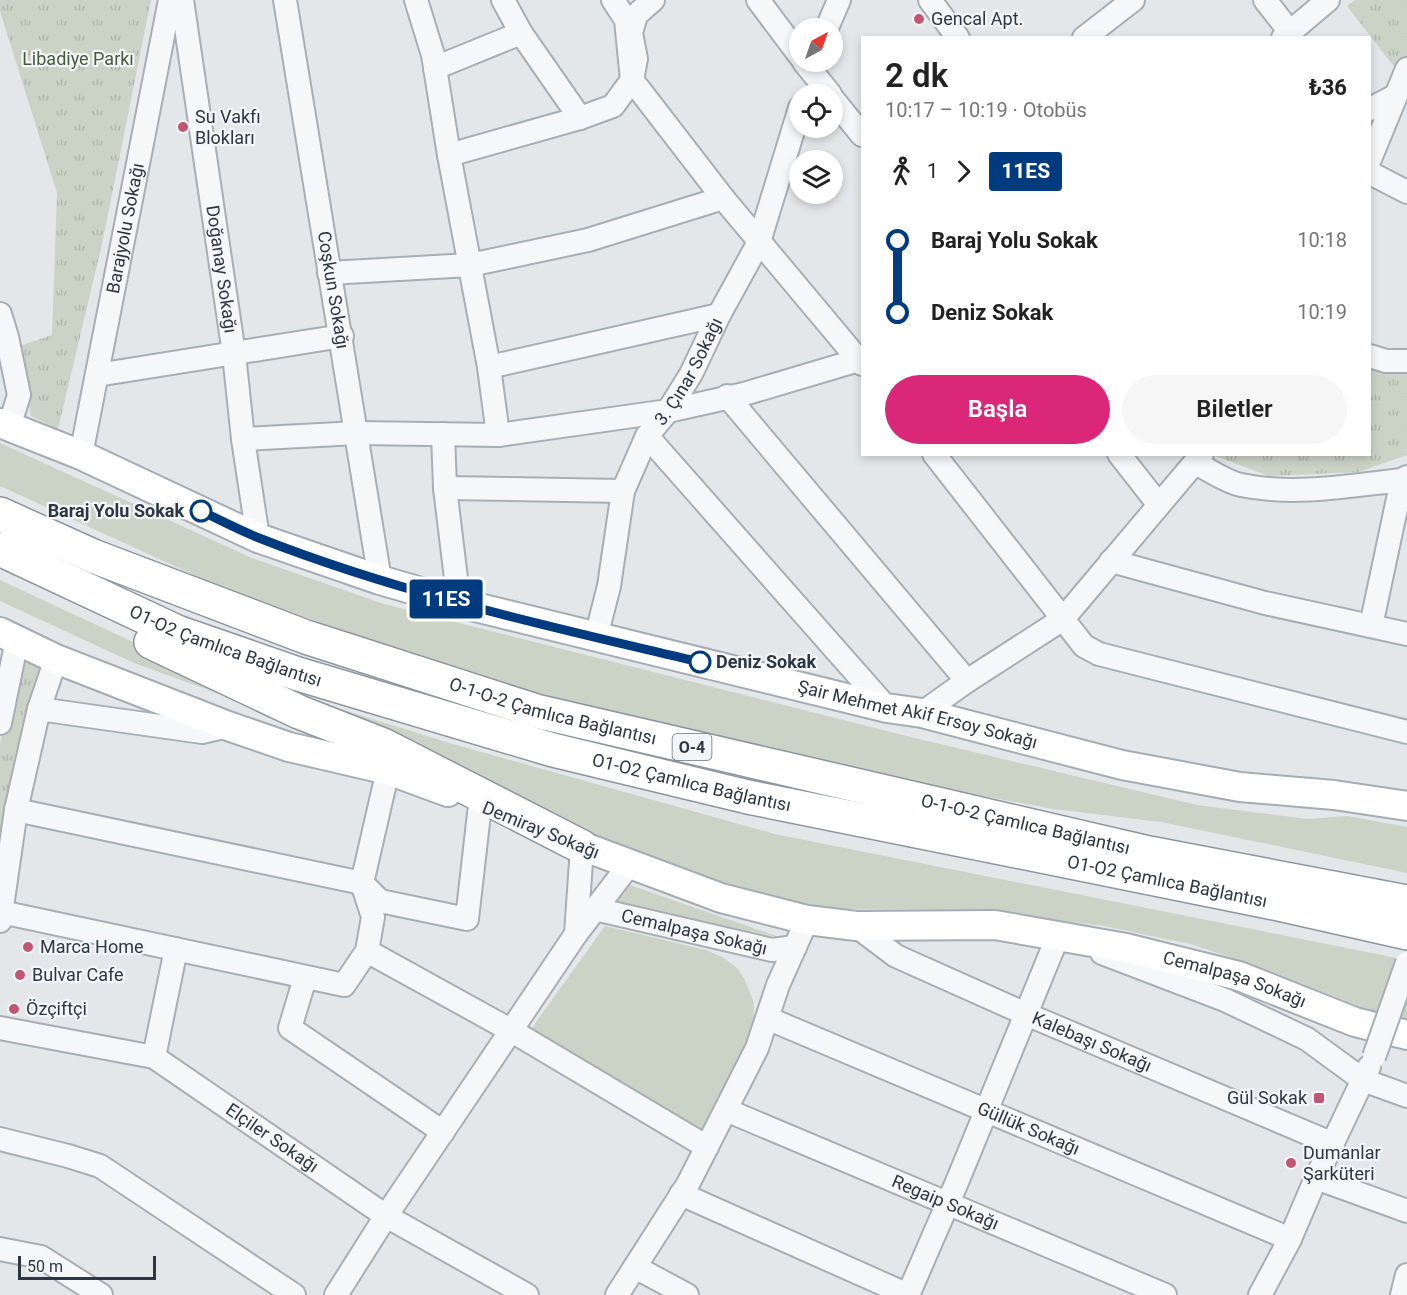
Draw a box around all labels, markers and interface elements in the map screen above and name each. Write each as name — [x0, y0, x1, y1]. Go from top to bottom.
place label: Gencal Apt. — [931, 8, 1023, 29]
marker: Gencal Apt. — [912, 12, 926, 26]
north arrow — [789, 18, 843, 72]
map controls — [789, 18, 843, 204]
park label: Libadiye Parkı — [22, 48, 134, 69]
text: 2 dk — [885, 56, 948, 95]
text: ₺36 — [1309, 75, 1347, 100]
button: locate — [789, 84, 843, 138]
text: 10:17 – 10:19 · Otobüs — [885, 98, 1087, 122]
place label: Su Vakfı Blokları — [195, 106, 261, 148]
marker: Su Vakfı Blokları — [176, 120, 190, 134]
button: layers — [789, 150, 843, 204]
icon: walk — [885, 155, 918, 188]
icon: forward — [947, 155, 980, 188]
text: 1 — [927, 159, 938, 183]
text: 11ES — [1001, 159, 1050, 183]
street label: Barajyolu Sokağı — [102, 161, 148, 295]
street label: Doğanay Sokağı — [202, 204, 242, 334]
text: Baraj Yolu Sokak — [931, 228, 1098, 253]
text: 10:18 — [1297, 228, 1347, 252]
street label: Coşkun Sokağı — [314, 229, 354, 350]
text: Deniz Sokak — [931, 300, 1053, 325]
text: 10:19 — [1297, 300, 1347, 324]
street label: 3. Çınar Sokağı — [650, 314, 726, 429]
button: Başla — [885, 375, 1110, 444]
button: Biletler — [1122, 375, 1347, 444]
place label: Baraj Yolu Sokak — [48, 500, 184, 521]
marker: Baraj Yolu Sokak — [190, 500, 212, 522]
line badge: 11ES — [404, 580, 488, 618]
text: 11ES — [422, 587, 470, 611]
street label: O1-O2 Çamlıca Bağlantısı — [126, 600, 324, 691]
marker: Deniz Sokak — [689, 651, 711, 673]
place label: Deniz Sokak — [716, 651, 816, 672]
street label: O-1-O-2 Çamlıca Bağlantısı — [447, 673, 659, 749]
street label: Şair Mehmet Akif Ersoy Sokağı — [796, 676, 1040, 753]
road number: O-4 — [672, 734, 712, 760]
street label: O1-O2 Çamlıca Bağlantısı — [590, 749, 793, 815]
street label: O-1-O-2 Çamlıca Bağlantısı — [919, 790, 1132, 858]
street label: Demiray Sokağı — [480, 797, 603, 863]
street label: O1-O2 Çamlıca Bağlantısı — [1065, 851, 1269, 911]
street label: Cemalpaşa Sokağı — [619, 904, 770, 959]
place label: Marca Home — [40, 936, 144, 957]
marker: Marca Home — [21, 940, 35, 954]
street label: Cemalpaşa Sokağı — [1161, 947, 1309, 1012]
place label: Bulvar Cafe — [32, 964, 124, 985]
marker: Bulvar Cafe — [13, 968, 27, 982]
place label: Özçiftçi — [26, 998, 87, 1019]
marker: Özçiftçi — [7, 1002, 21, 1016]
street label: Kalebaşı Sokağı — [1029, 1007, 1155, 1076]
place label: Gül Sokak — [1227, 1087, 1308, 1108]
marker: Gül Sokak — [1312, 1091, 1326, 1105]
street label: Güllük Sokağı — [975, 1097, 1083, 1159]
street label: Elçiler Sokağı — [222, 1099, 323, 1177]
place label: Dumanlar Şarküteri — [1303, 1142, 1381, 1184]
marker: Dumanlar Şarküteri — [1284, 1156, 1298, 1170]
street label: Regaip Sokağı — [889, 1170, 1002, 1234]
scale bar — [18, 1253, 156, 1280]
text: 50 m — [27, 1257, 63, 1276]

